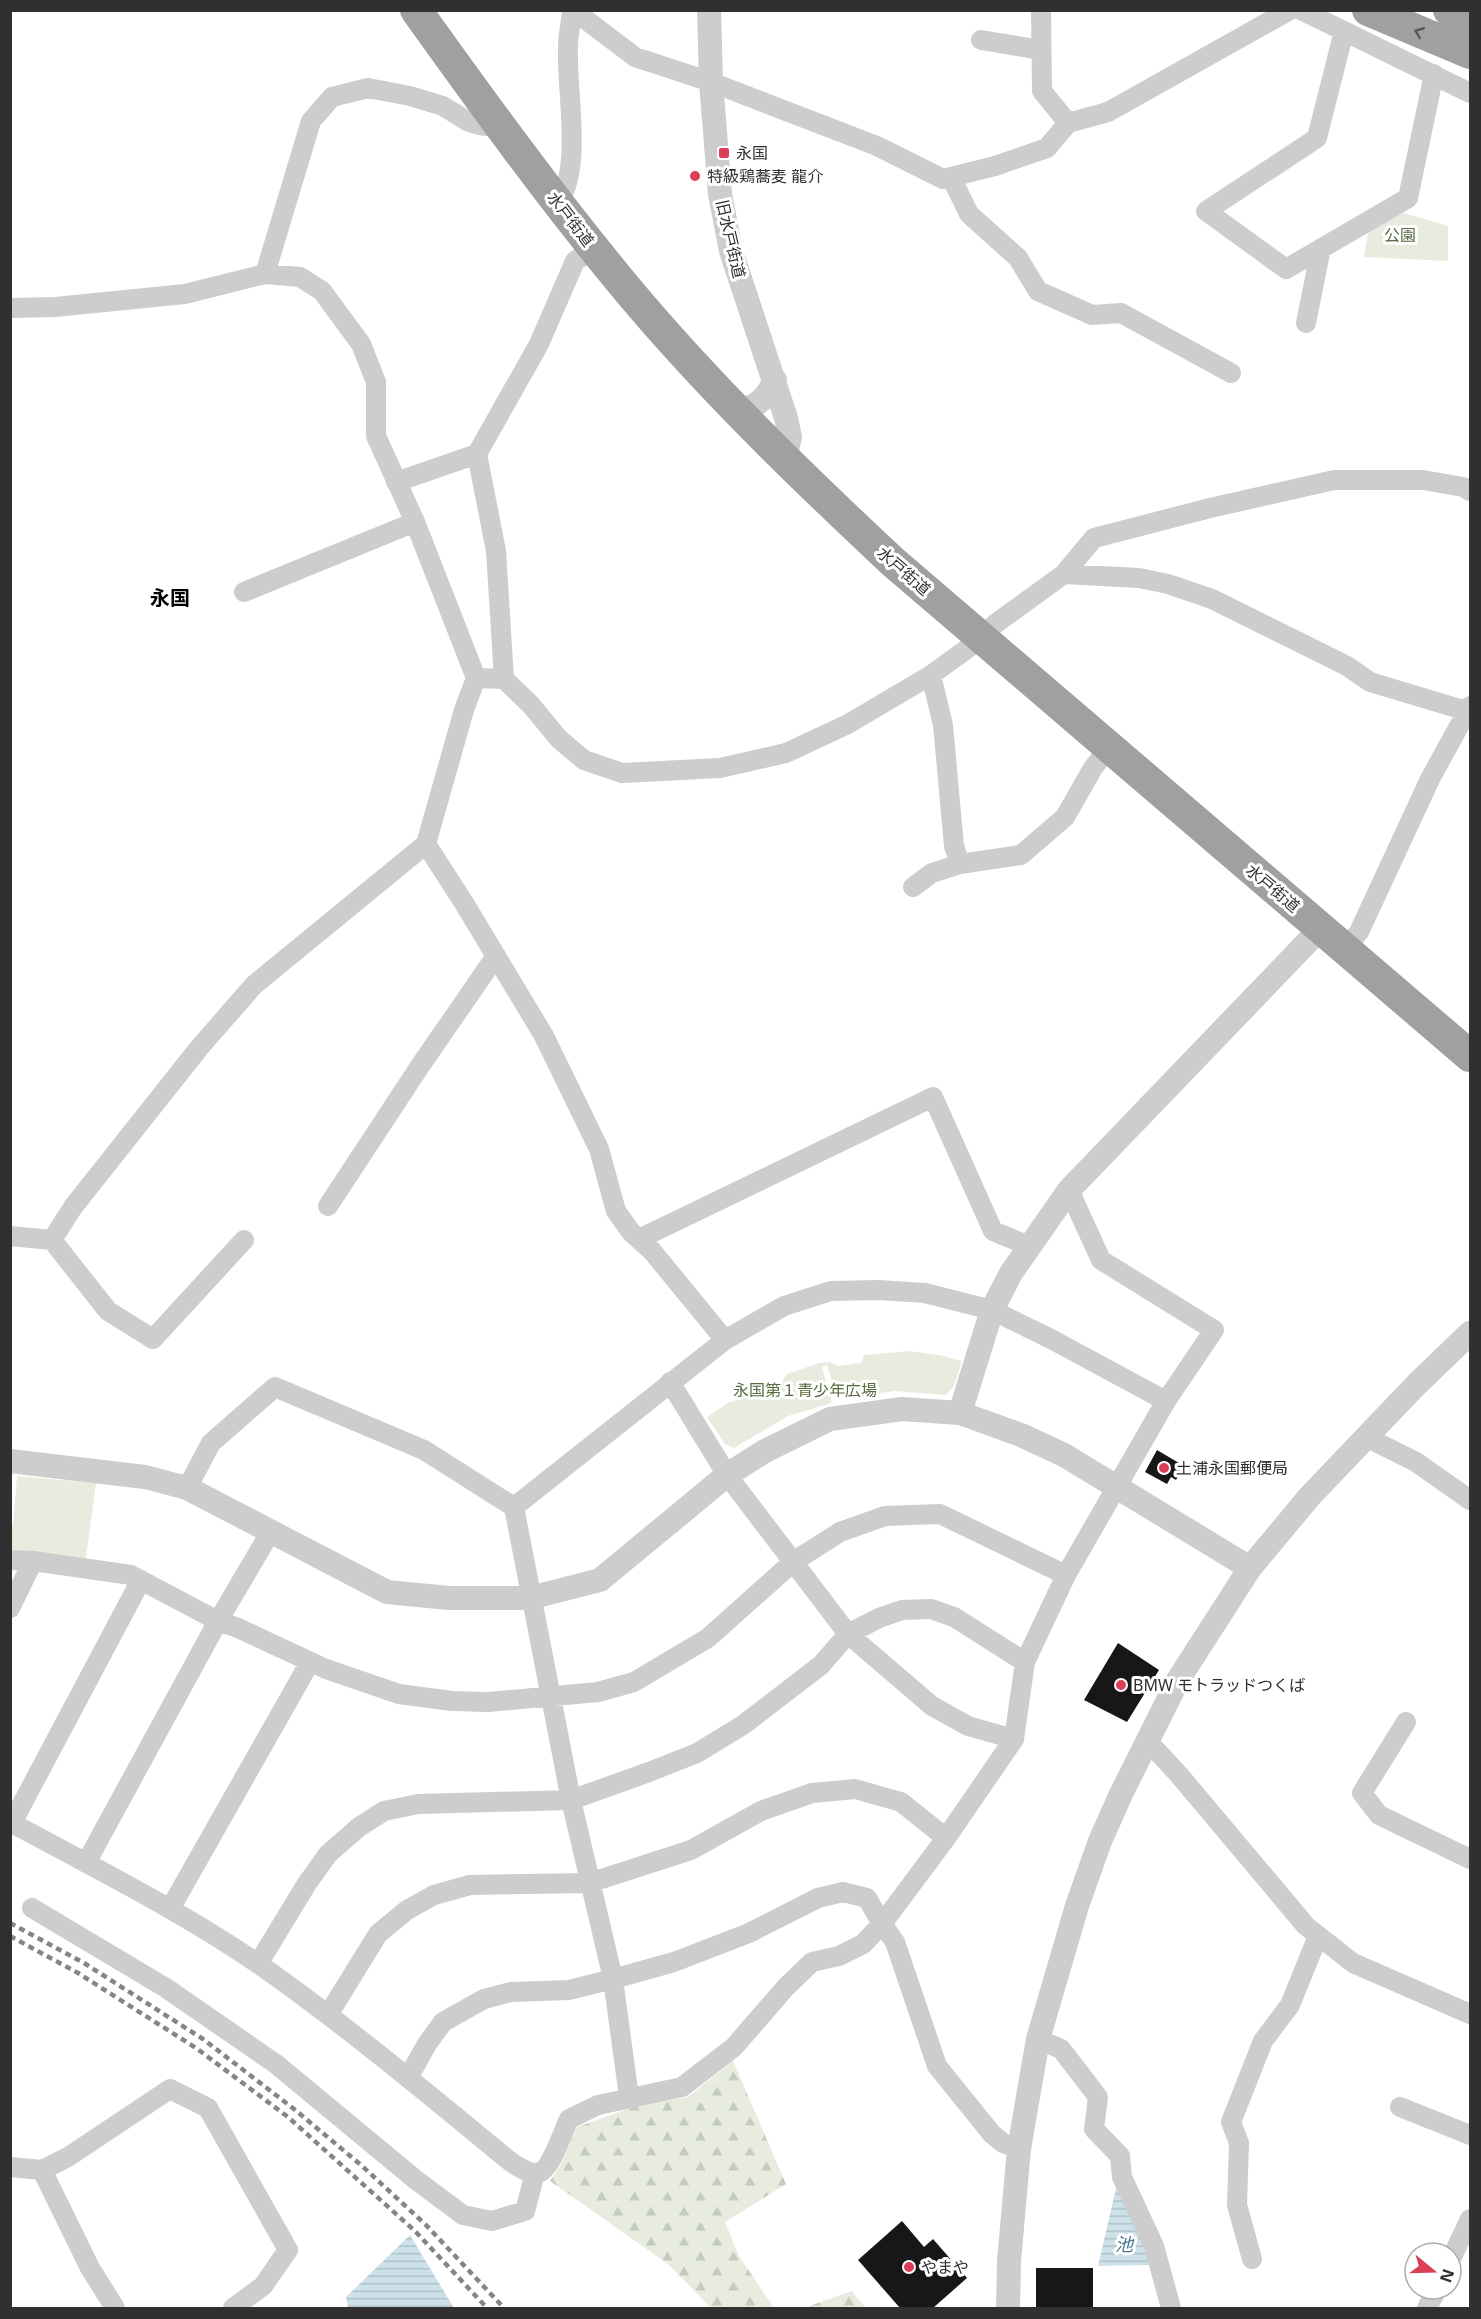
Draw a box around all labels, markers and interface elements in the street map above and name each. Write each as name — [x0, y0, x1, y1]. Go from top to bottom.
one-way arrow — [1415, 27, 1426, 39]
place label: 永国 — [736, 142, 768, 164]
marker: 永国 — [717, 146, 731, 160]
place label: 特級鶏蕎麦 龍介 — [707, 165, 823, 187]
marker: 特級鶏蕎麦 龍介 — [688, 169, 702, 183]
street label: 水戸街道 — [543, 187, 599, 251]
street label: 旧水戸街道 — [711, 198, 751, 280]
park label: 公園 — [1384, 224, 1416, 246]
street label: 水戸街道 — [873, 542, 935, 600]
district label: 永国 — [150, 584, 190, 611]
street label: 水戸街道 — [1241, 859, 1305, 917]
park label: 永国第１青少年広場 — [733, 1379, 877, 1401]
place label: 土浦永国郵便局 — [1176, 1457, 1288, 1479]
marker: 土浦永国郵便局 — [1157, 1461, 1171, 1475]
place label: BMW モトラッドつくば — [1133, 1674, 1305, 1696]
marker: BMW モトラッドつくば — [1114, 1678, 1128, 1692]
water label: 池 — [1115, 2232, 1135, 2256]
north arrow — [1403, 2241, 1463, 2301]
place label: やまや — [921, 2256, 969, 2278]
marker: やまや — [902, 2260, 916, 2274]
text: N — [1435, 2266, 1460, 2286]

